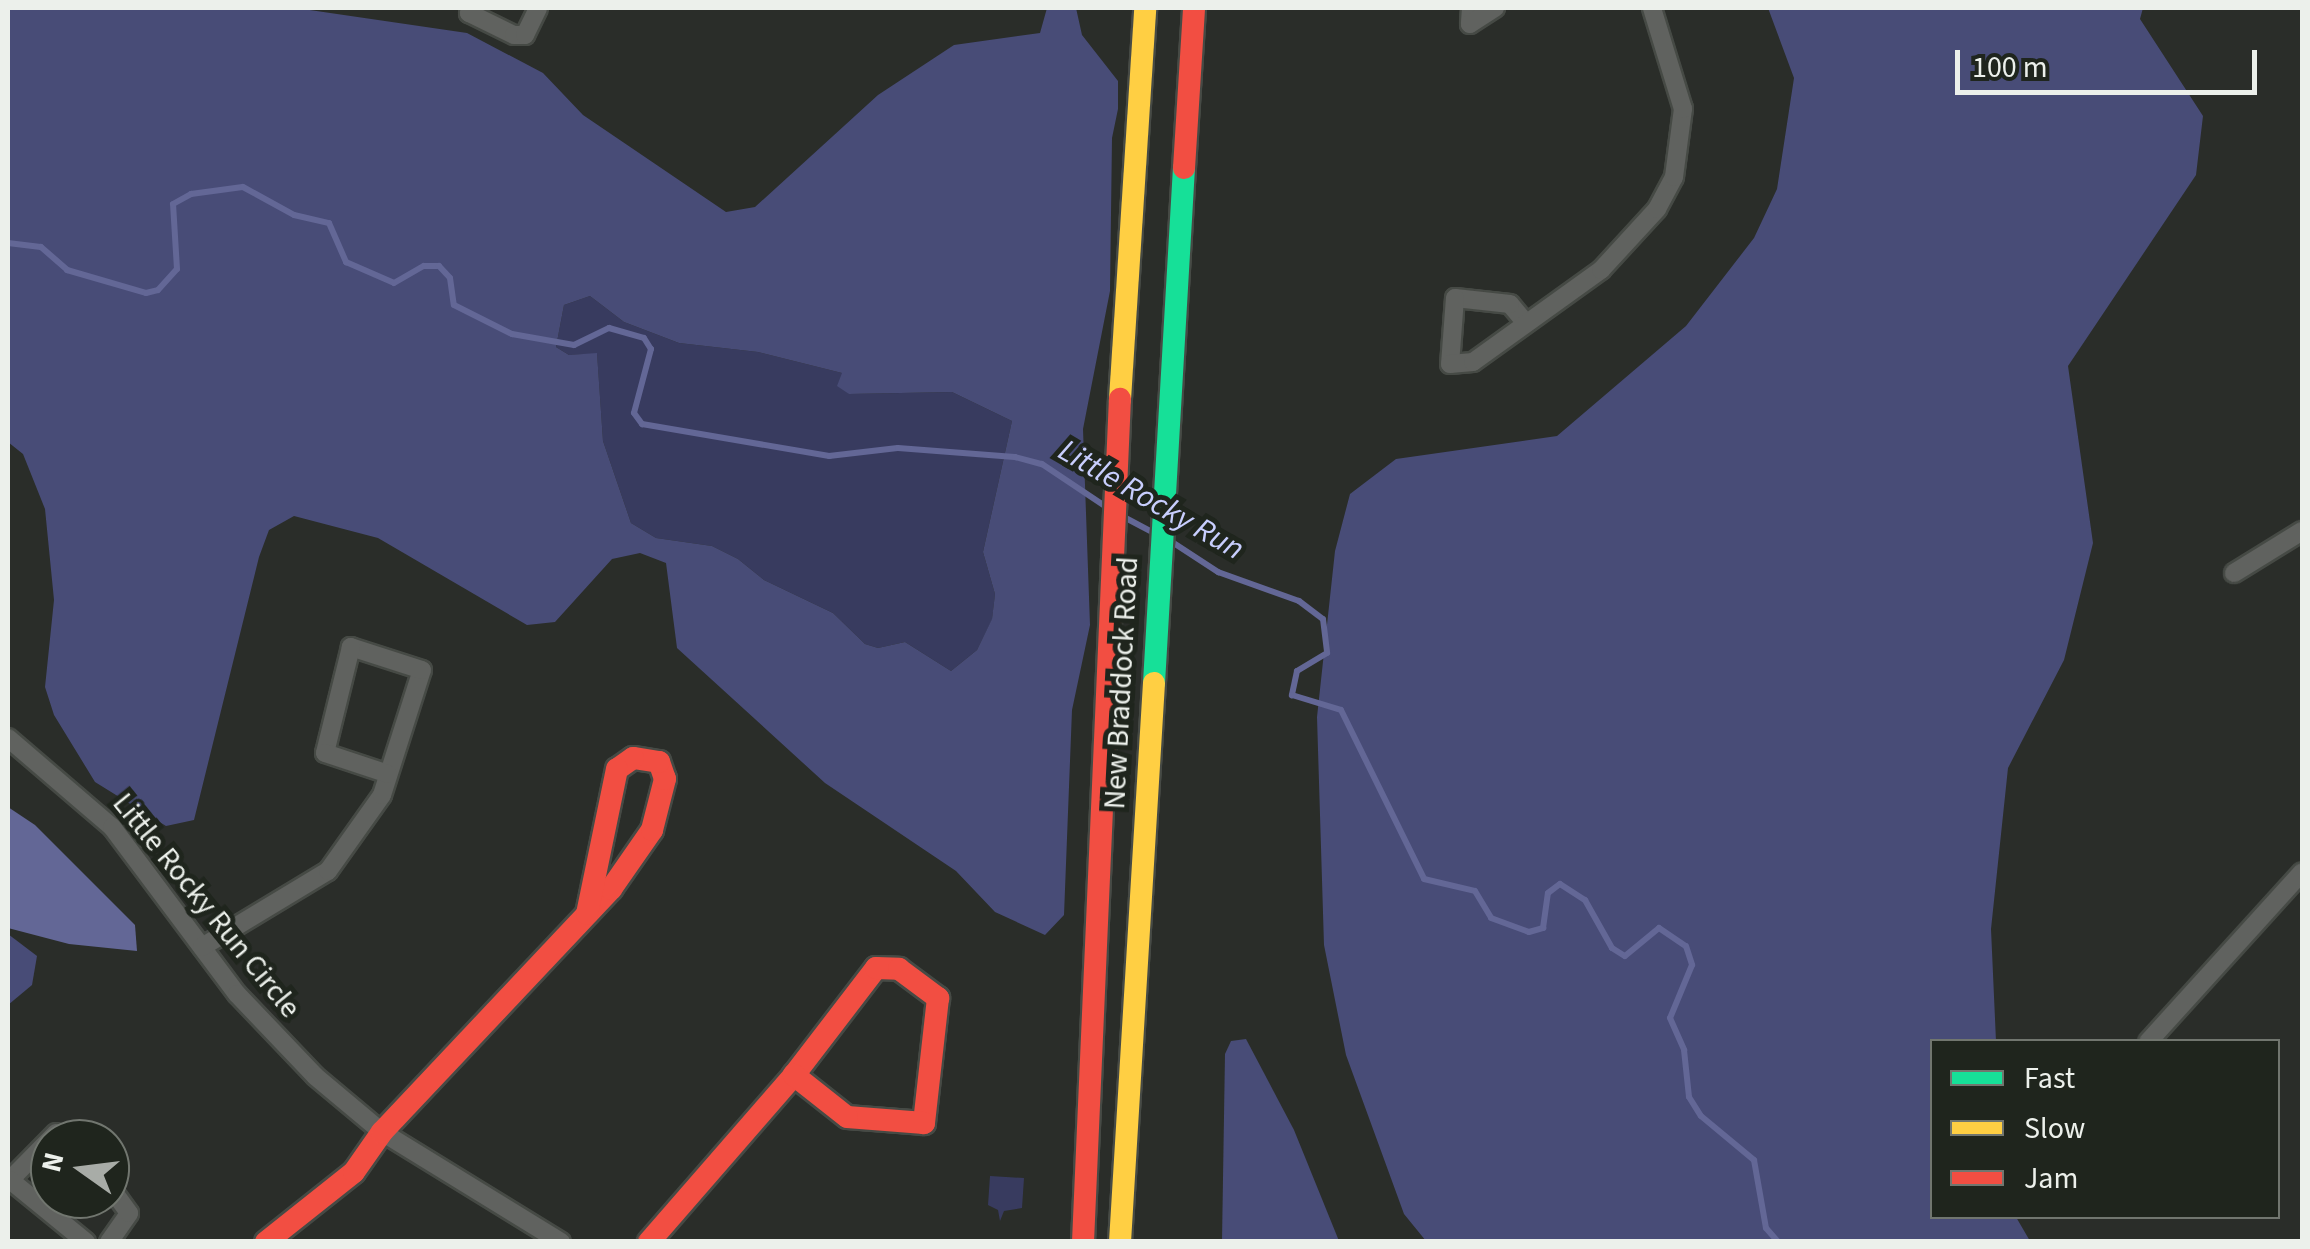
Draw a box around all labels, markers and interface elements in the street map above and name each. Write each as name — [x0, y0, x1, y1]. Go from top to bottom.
scale bar — [1960, 30, 2262, 92]
text: 100 m — [1972, 46, 2048, 89]
water label: Little Rocky Run — [1051, 431, 1251, 569]
street label: New Braddock Road — [1097, 556, 1147, 810]
street label: Little Rocky Run Circle — [104, 787, 308, 1025]
legend — [1930, 1039, 2280, 1219]
text: Fast — [2024, 1057, 2075, 1100]
text: Slow — [2024, 1107, 2085, 1150]
north arrow — [30, 1119, 130, 1219]
text: N — [31, 1148, 74, 1176]
text: Jam — [2024, 1157, 2078, 1200]

